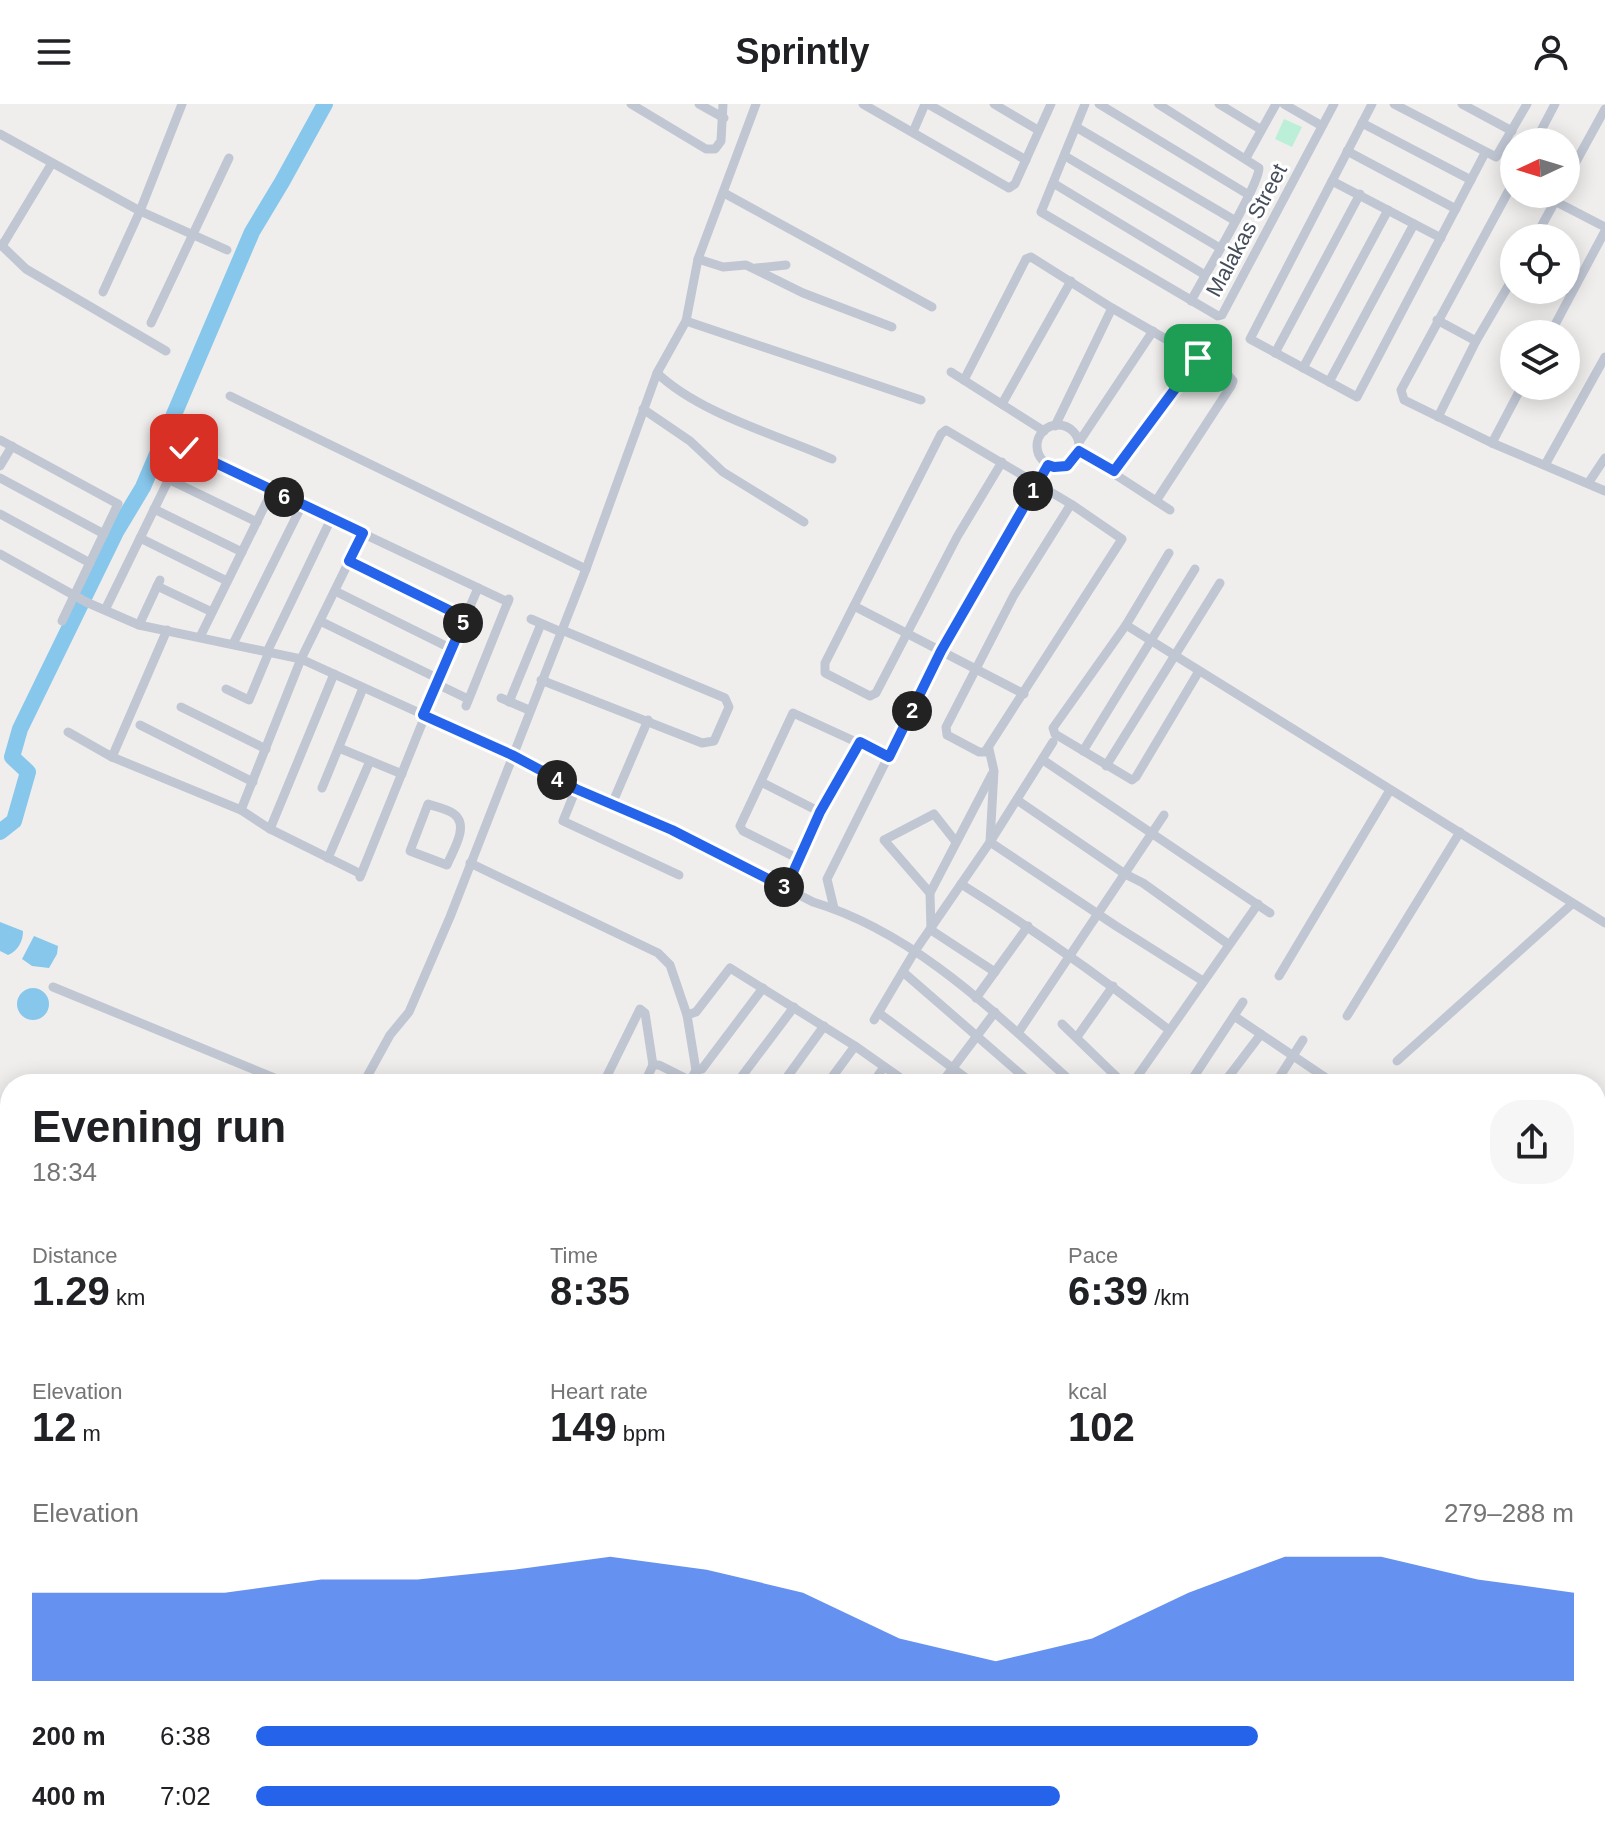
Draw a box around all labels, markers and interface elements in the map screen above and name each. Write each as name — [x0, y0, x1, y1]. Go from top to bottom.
icon: menu — [32, 30, 76, 74]
icon: person — [1529, 30, 1573, 74]
text: Sprintly — [735, 31, 870, 72]
north arrow — [1500, 128, 1580, 208]
map controls — [1500, 128, 1580, 400]
street label: Malakas Street — [1201, 160, 1292, 301]
button: locate — [1500, 224, 1580, 304]
button: layers — [1500, 320, 1580, 400]
pin — [1164, 324, 1232, 392]
icon: arrive — [1176, 336, 1220, 380]
pin — [150, 414, 218, 482]
icon: check — [162, 426, 206, 470]
pin: 1 — [1013, 471, 1053, 511]
pin: 6 — [264, 477, 304, 517]
text: 1 — [1027, 478, 1039, 503]
text: 6 — [278, 484, 290, 509]
pin: 5 — [443, 603, 483, 643]
text: 5 — [457, 610, 469, 635]
pin: 2 — [892, 691, 932, 731]
text: 2 — [906, 698, 918, 723]
pin: 4 — [537, 760, 577, 800]
text: 4 — [551, 767, 563, 792]
pin: 3 — [764, 867, 804, 907]
text: 3 — [778, 874, 790, 899]
button: share — [1490, 1100, 1574, 1184]
text: Evening run — [32, 1102, 286, 1151]
text: 18:34 — [32, 1157, 97, 1187]
text: Distance — [32, 1243, 118, 1268]
text: Time — [550, 1243, 598, 1268]
text: Pace — [1068, 1243, 1118, 1268]
text: 1.29 — [32, 1269, 110, 1313]
text: 8:35 — [550, 1269, 630, 1313]
text: 6:39 — [1068, 1269, 1148, 1313]
text: km — [110, 1285, 145, 1310]
text: /km — [1148, 1285, 1190, 1310]
text: Elevation — [32, 1379, 123, 1404]
text: Heart rate — [550, 1379, 648, 1404]
text: kcal — [1068, 1379, 1107, 1404]
text: 12 — [32, 1405, 77, 1449]
text: 149 — [550, 1405, 617, 1449]
text: 102 — [1068, 1405, 1135, 1449]
text: m — [77, 1421, 101, 1446]
text: bpm — [617, 1421, 666, 1446]
text: Elevation — [32, 1498, 139, 1528]
text: 279–288 m — [1444, 1498, 1574, 1528]
text: 200 m — [32, 1721, 106, 1751]
text: 6:38 — [160, 1721, 211, 1751]
text: 400 m — [32, 1781, 106, 1811]
text: 7:02 — [160, 1781, 211, 1811]

